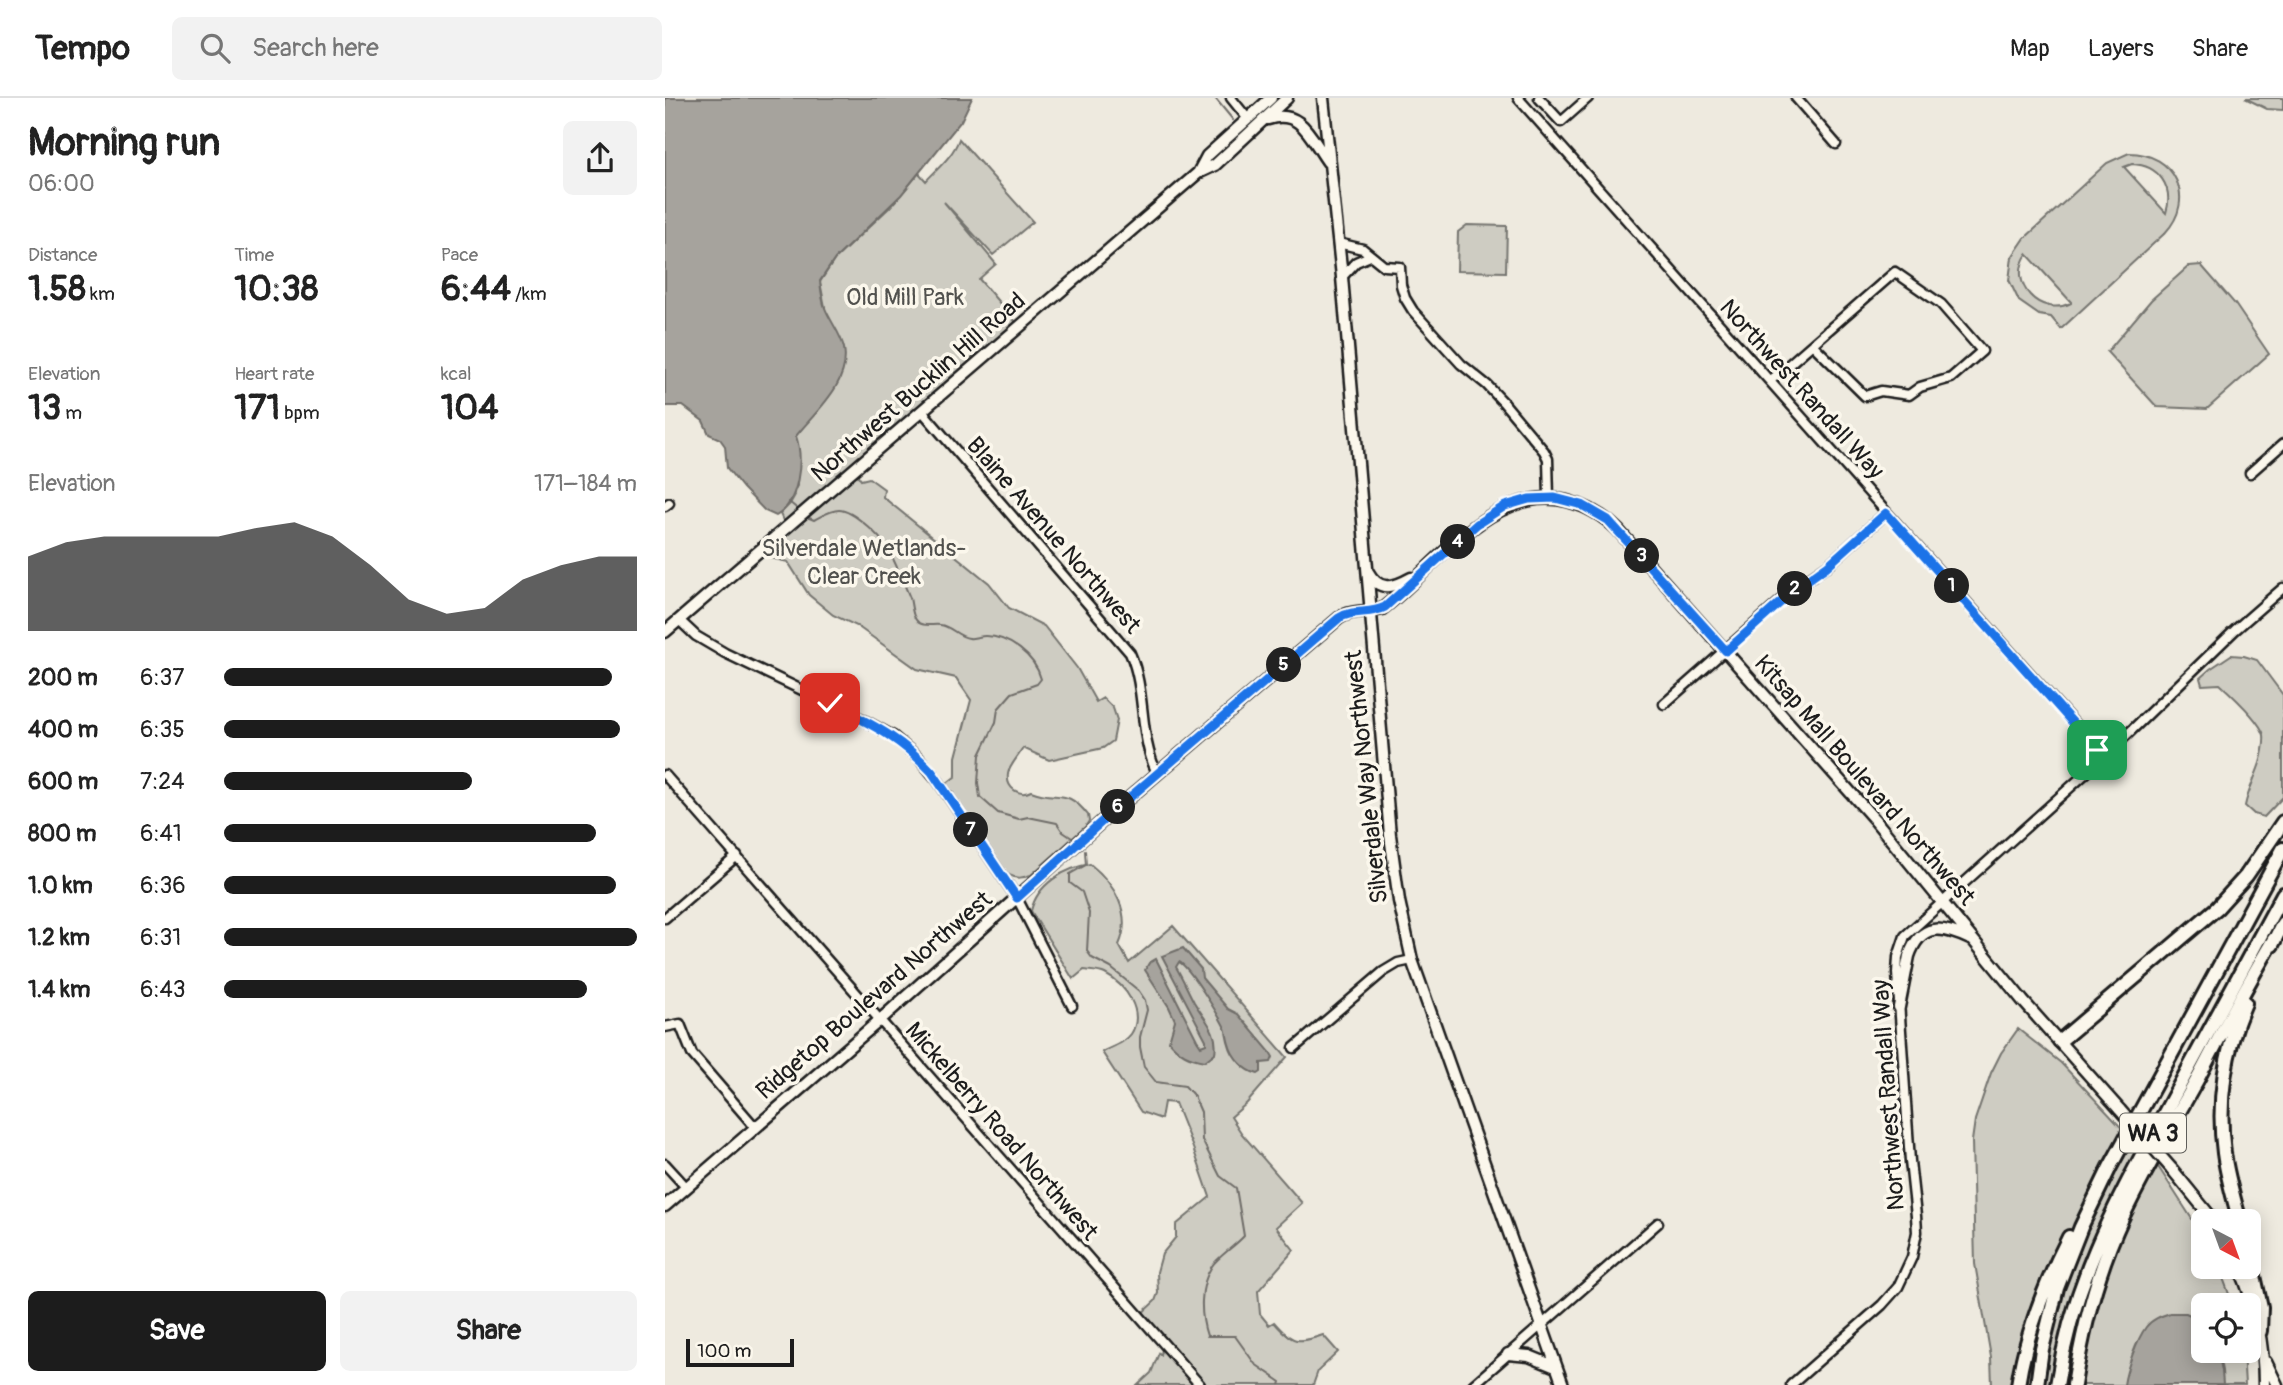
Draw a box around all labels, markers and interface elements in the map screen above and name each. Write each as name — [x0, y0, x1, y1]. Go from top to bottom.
search box — [172, 17, 662, 80]
text: Tempo — [35, 28, 130, 69]
icon: search — [196, 29, 234, 67]
text: Search here — [252, 32, 379, 64]
text: Map — [2010, 34, 2050, 63]
text: Layers — [2088, 34, 2154, 63]
text: Share — [2192, 34, 2248, 63]
text: Morning run — [28, 119, 220, 167]
button: share — [563, 121, 637, 195]
text: 06:00 — [28, 169, 95, 198]
text: Distance — [28, 243, 97, 267]
text: Time — [234, 243, 274, 267]
text: Pace — [441, 243, 478, 267]
text: 1.58 — [28, 267, 86, 311]
text: 10:38 — [234, 267, 318, 311]
text: 6:44 — [441, 267, 511, 311]
text: km — [86, 282, 115, 306]
text: /km — [511, 282, 547, 306]
park label: Old Mill Park — [846, 283, 964, 312]
street label: Northwest Bucklin Hill Road — [805, 286, 1031, 488]
street label: Northwest Randall Way — [1713, 294, 1890, 485]
text: Elevation — [28, 362, 100, 386]
text: Heart rate — [234, 362, 314, 386]
text: kcal — [441, 362, 472, 386]
text: 13 — [28, 386, 61, 430]
text: 171 — [234, 386, 280, 430]
text: 104 — [441, 386, 499, 430]
text: m — [61, 401, 82, 425]
text: bpm — [280, 401, 320, 425]
street label: Blaine Avenue Northwest — [960, 431, 1147, 640]
text: Elevation — [28, 469, 116, 498]
text: 171–184 m — [534, 469, 637, 498]
pin: 4 — [1441, 524, 1475, 560]
text: 4 — [1452, 529, 1463, 553]
park label: Silverdale Wetlands- Clear Creek — [762, 534, 966, 591]
pin: 3 — [1625, 538, 1660, 574]
text: 3 — [1636, 543, 1647, 567]
pin: 1 — [1935, 568, 1969, 603]
pin: 2 — [1777, 572, 1813, 606]
text: 1 — [1948, 573, 1955, 597]
text: 2 — [1789, 576, 1800, 600]
pin: 5 — [1267, 648, 1301, 682]
street label: Silverdale Way Northwest — [1339, 649, 1394, 905]
street label: Kitsap Mall Boulevard Northwest — [1748, 649, 1981, 912]
text: 5 — [1278, 652, 1289, 676]
text: 200 m — [28, 663, 98, 692]
text: 6:37 — [140, 663, 185, 692]
pin — [800, 673, 860, 733]
icon: check — [811, 684, 849, 722]
text: 400 m — [28, 715, 98, 744]
text: 6:35 — [140, 715, 185, 744]
pin — [2067, 720, 2127, 780]
icon: arrive — [2078, 731, 2116, 769]
text: 600 m — [28, 767, 98, 796]
text: 7:24 — [140, 767, 185, 796]
pin: 6 — [1100, 790, 1135, 824]
text: 6 — [1112, 794, 1123, 818]
pin: 7 — [953, 812, 989, 848]
text: 7 — [965, 817, 976, 841]
text: 800 m — [28, 819, 96, 848]
text: 6:41 — [140, 819, 182, 848]
text: 1.0 km — [28, 871, 93, 900]
text: 6:36 — [140, 871, 186, 900]
street label: Ridgetop Boulevard Northwest — [750, 885, 998, 1106]
text: 1.2 km — [28, 923, 90, 952]
text: 6:31 — [140, 923, 181, 952]
text: 1.4 km — [28, 975, 90, 1004]
text: 6:43 — [140, 975, 186, 1004]
street label: Northwest Randall Way — [1866, 978, 1911, 1212]
street label: Mickelberry Road Northwest — [899, 1016, 1104, 1247]
road number: WA 3 — [2120, 1114, 2186, 1152]
north arrow — [2191, 1209, 2261, 1279]
map controls — [2191, 1209, 2261, 1363]
button: Save — [28, 1291, 326, 1371]
button: Share — [340, 1291, 637, 1371]
button: locate — [2191, 1293, 2261, 1363]
scale bar — [686, 1336, 795, 1368]
text: 100 m — [697, 1339, 751, 1363]

